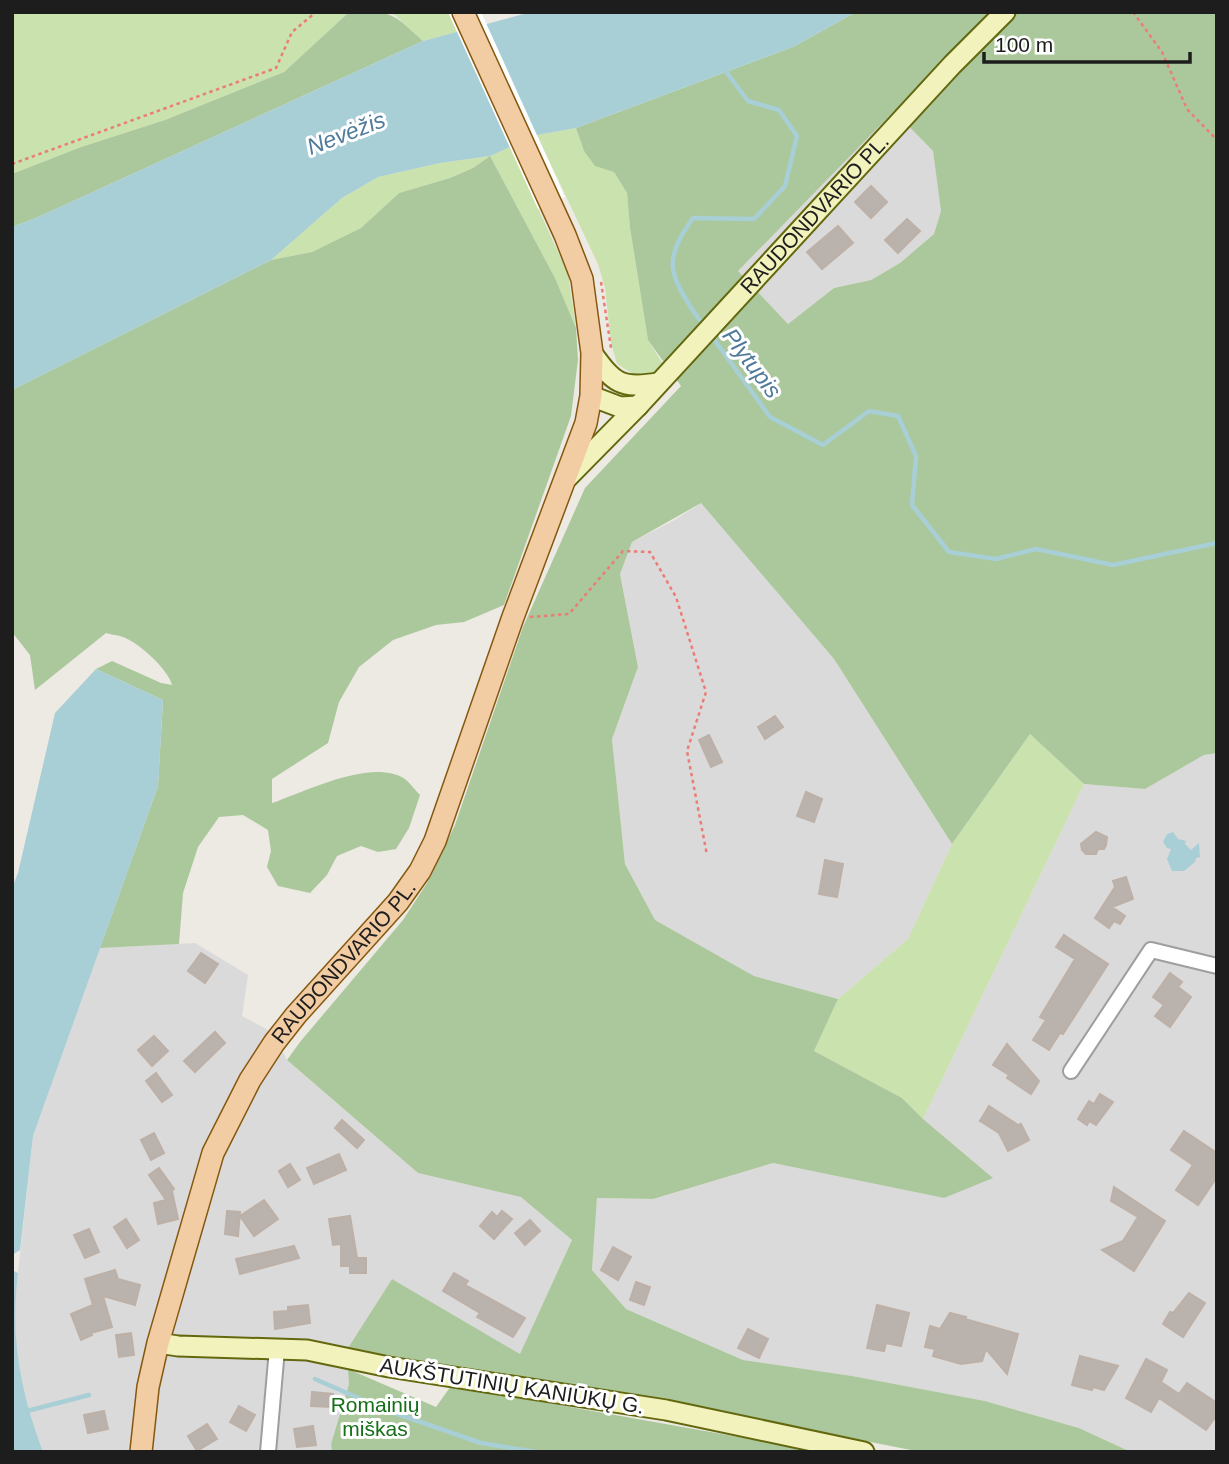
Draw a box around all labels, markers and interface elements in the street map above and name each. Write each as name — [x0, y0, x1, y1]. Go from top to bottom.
scale bar — [984, 21, 1190, 65]
text: 100 m — [995, 33, 1053, 56]
water label: Nevėžis — [303, 106, 389, 160]
street label: RAUDONDVARIO PL. — [736, 130, 893, 298]
water label: Plytupis — [717, 323, 787, 403]
street label: RAUDONDVARIO PL. — [266, 877, 420, 1047]
street label: AUKŠTUTINIŲ KANIŪKŲ G. — [378, 1353, 646, 1418]
park label: Romainių miškas — [331, 1393, 419, 1440]

